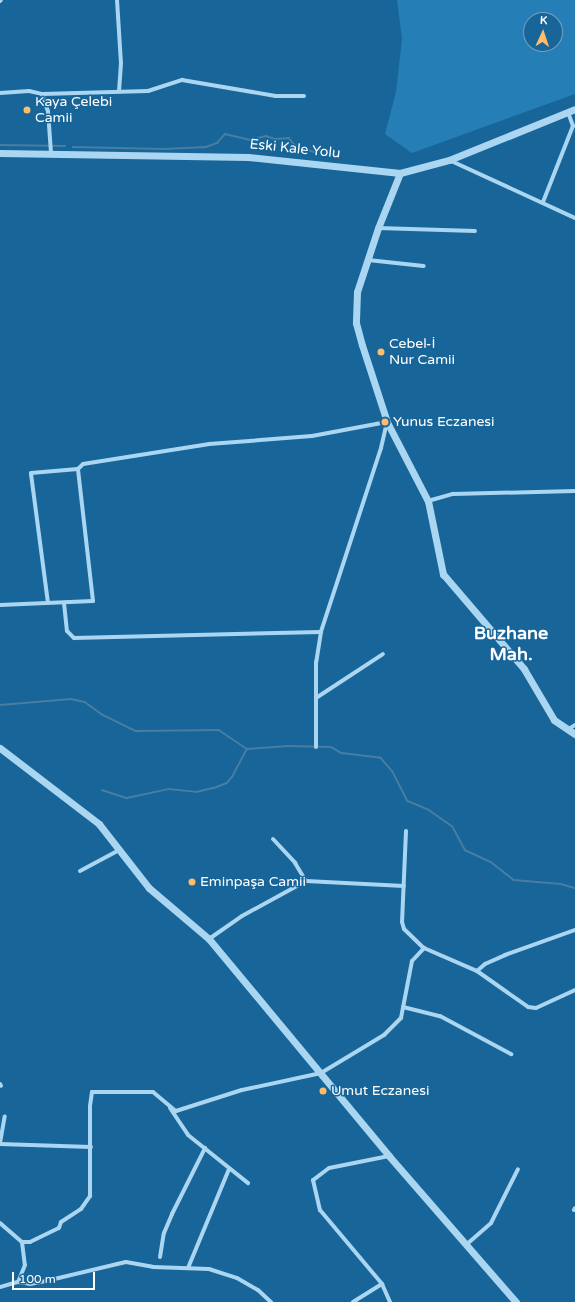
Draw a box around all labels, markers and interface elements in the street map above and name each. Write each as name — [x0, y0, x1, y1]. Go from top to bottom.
north arrow — [523, 12, 563, 52]
text: K — [540, 14, 548, 27]
place label: Kaya Çelebi Camii — [35, 94, 112, 126]
marker: Kaya Çelebi Camii — [22, 105, 32, 115]
street label: Eski Kale Yolu — [249, 136, 341, 162]
place label: Cebel-İ Nur Camii — [389, 336, 455, 368]
marker: Cebel-İ Nur Camii — [376, 347, 386, 357]
place label: Yunus Eczanesi — [393, 414, 495, 430]
marker: Yunus Eczanesi — [380, 417, 390, 427]
district label: Buzhane Mah. — [474, 623, 548, 666]
place label: Eminpaşa Camii — [200, 874, 306, 890]
marker: Eminpaşa Camii — [187, 877, 197, 887]
place label: Umut Eczanesi — [331, 1083, 429, 1099]
marker: Umut Eczanesi — [318, 1086, 328, 1096]
scale bar — [14, 1264, 97, 1290]
text: 100 m — [19, 1272, 56, 1286]

